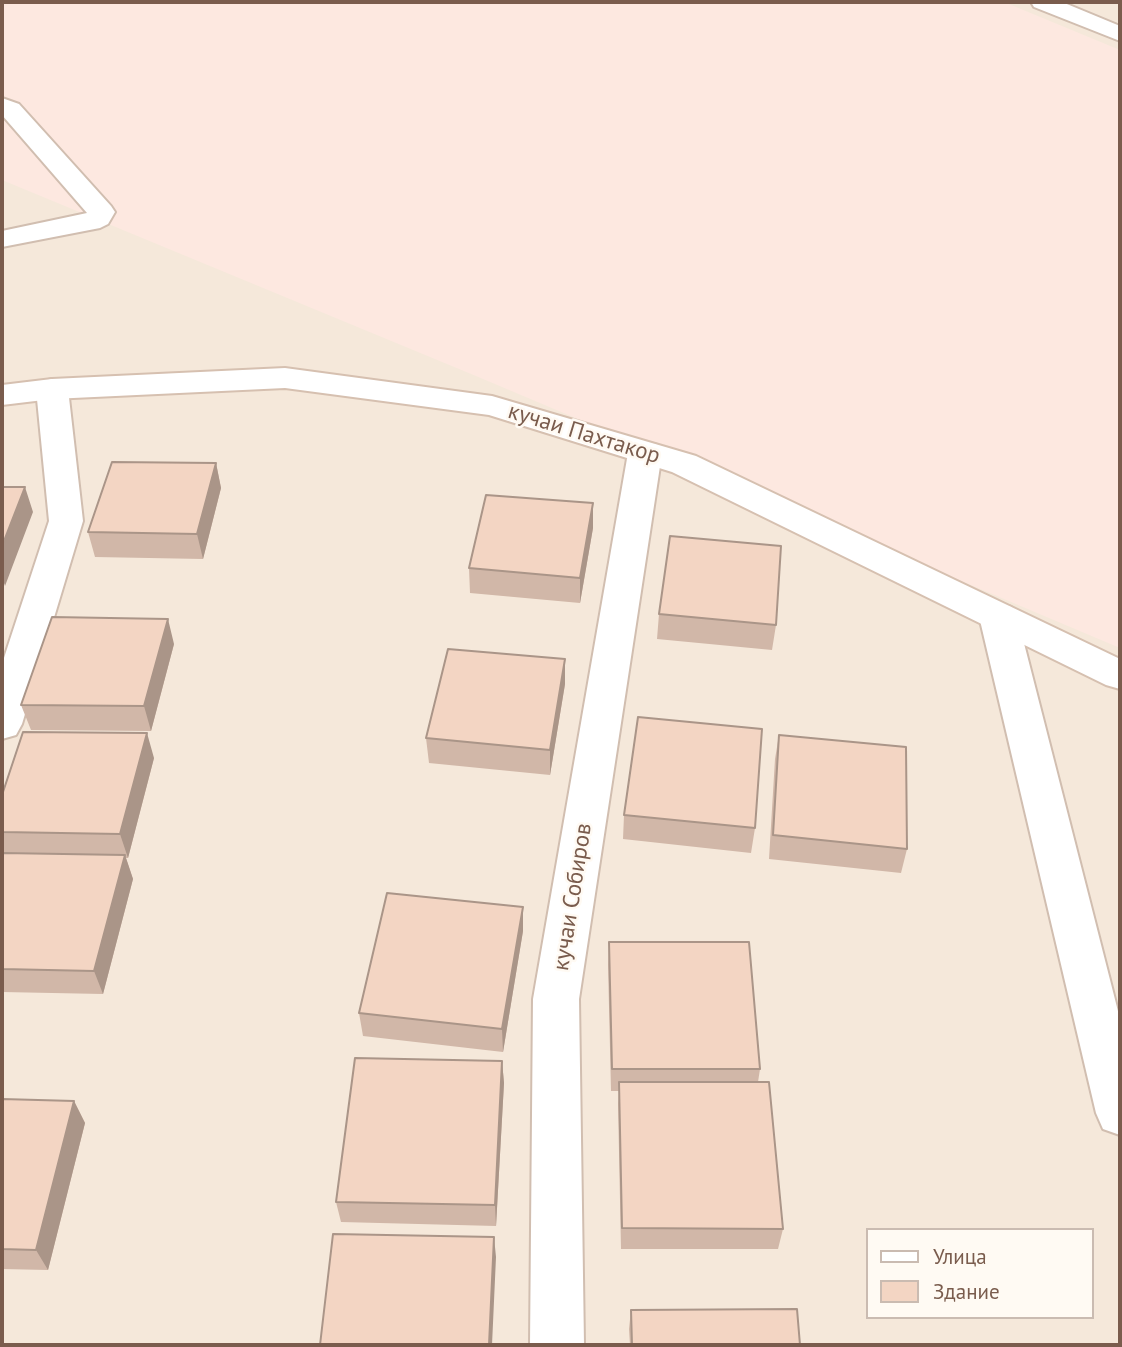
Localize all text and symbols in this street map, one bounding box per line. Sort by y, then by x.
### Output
street label: кучаи Пахтакор [505,398,663,470]
street label: кучаи Собиров [548,821,598,973]
legend [866,1228,1094,1319]
text: Улица [933,1243,987,1270]
text: Здание [933,1278,1000,1305]

